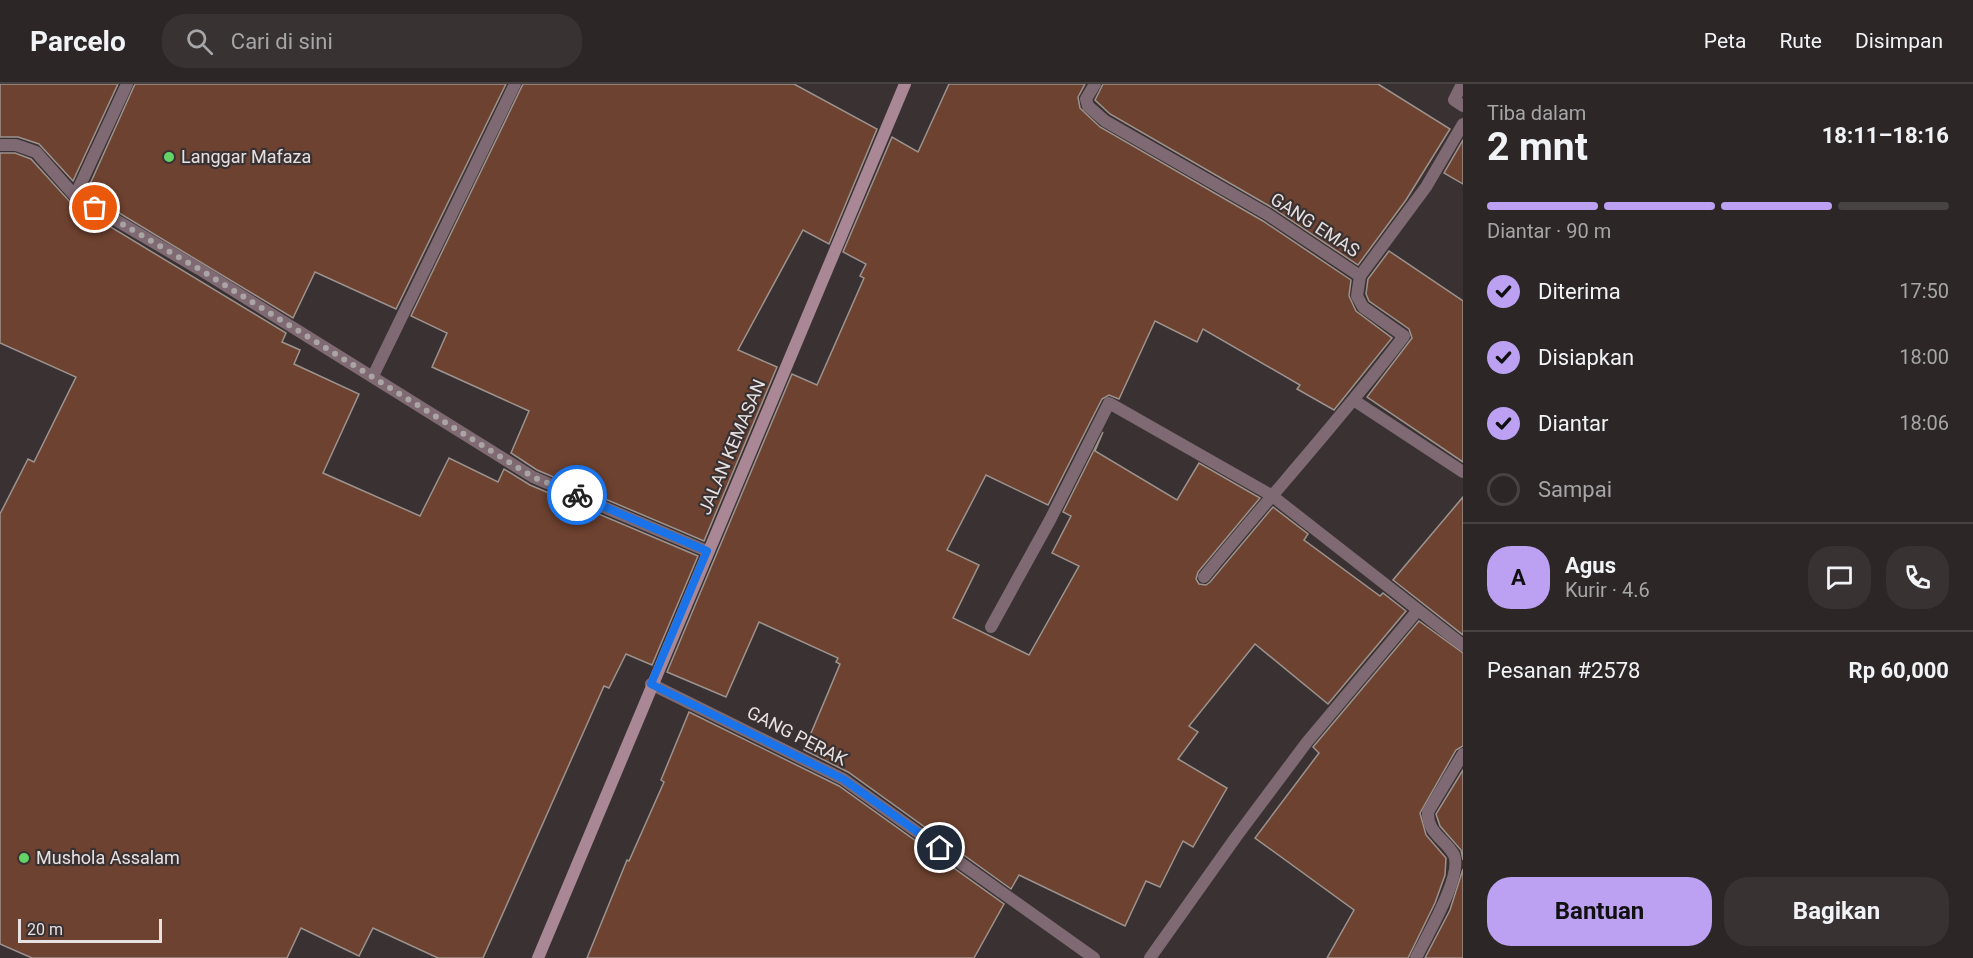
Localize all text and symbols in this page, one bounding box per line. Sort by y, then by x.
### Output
search box [162,14,582,68]
text: Parcelo [30,25,126,58]
icon: search [183,25,216,58]
text: Cari di sini [231,29,333,54]
text: Peta [1704,29,1746,53]
text: Rute [1779,29,1822,53]
text: Disimpan [1855,29,1943,53]
text: Tiba dalam [1487,101,1586,125]
text: 18:11–18:16 [1822,123,1949,148]
text: 2 mnt [1487,124,1588,170]
place label: Langgar Mafaza [181,146,311,167]
marker: Langgar Mafaza [162,150,176,164]
pin [69,182,120,233]
street label: GANG EMAS [1267,188,1364,261]
icon: bag [78,191,111,224]
text: Diantar · 90 m [1487,219,1611,243]
icon: check [1487,275,1520,308]
text: Diterima [1538,279,1621,304]
text: 17:50 [1899,279,1949,303]
icon: check [1487,341,1520,374]
text: Disiapkan [1538,345,1634,370]
text: 18:00 [1899,345,1949,369]
street label: JALAN KEMASAN [694,376,769,518]
icon: check [1487,407,1520,440]
text: Diantar [1538,411,1609,436]
text: 18:06 [1899,411,1949,435]
courier [547,465,607,525]
text: Sampai [1538,477,1612,502]
icon: bike [561,479,594,512]
button: chat [1808,546,1871,609]
button: phone [1886,546,1949,609]
text: Agus [1565,553,1616,578]
text: A [1511,565,1526,590]
text: Kurir · 4.6 [1565,578,1650,602]
text: Pesanan #2578 [1487,658,1640,683]
text: Rp 60,000 [1849,658,1949,683]
street label: GANG PERAK [744,701,851,770]
pin [914,822,965,873]
icon: home [923,831,956,864]
place label: Mushola Assalam [36,847,180,868]
marker: Mushola Assalam [17,851,31,865]
button: Bantuan [1487,877,1712,946]
button: Bagikan [1724,877,1949,946]
scale bar [18,916,162,944]
text: 20 m [27,920,63,939]

